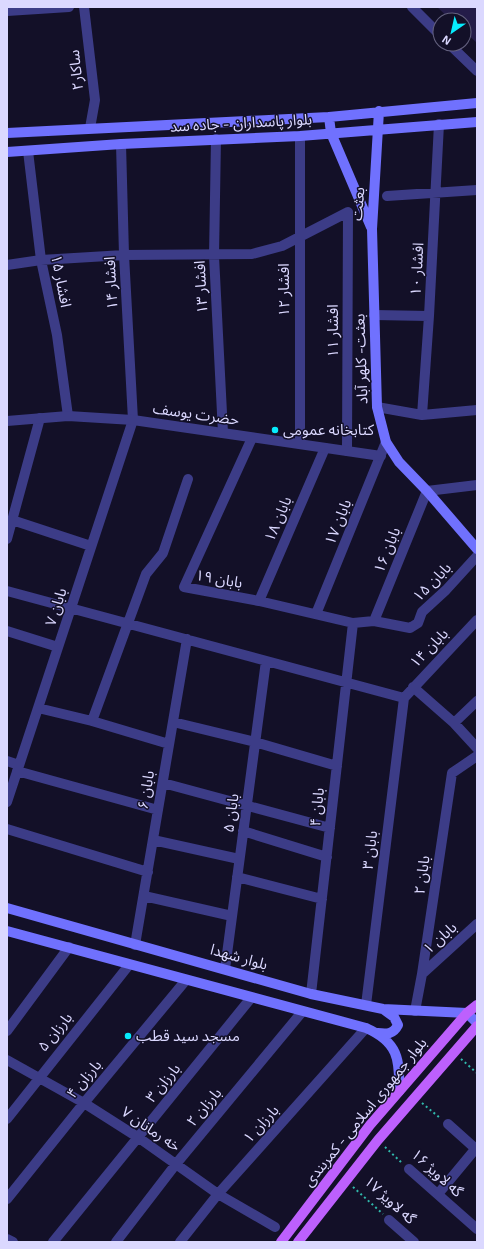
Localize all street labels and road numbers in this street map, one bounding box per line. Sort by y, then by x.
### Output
street label: ساکار۲ [64,49,87,91]
street label: بلوار پاسداران - جاده سد [170,109,312,137]
street label: بعثت [347,186,367,222]
street label: افشار ۱۰ [406,242,427,296]
street label: افشار ۱۵ [47,253,76,309]
street label: افشار ۱۴ [100,256,121,310]
street label: افشار ۱۳ [190,260,211,314]
street label: افشار ۱۲ [274,263,293,317]
street label: افشار ۱۱ [323,304,342,358]
street label: بعثت- کلهر آباد [349,313,372,405]
street label: حضرت یوسف [152,398,241,429]
street label: بابان ۱۸ [259,493,296,544]
street label: بابان ۱۷ [320,496,355,547]
street label: بابان ۱۶ [369,524,404,575]
street label: بابان ۱۵ [408,558,455,605]
street label: بابان ۱۹ [194,565,244,592]
street label: بابان ۷ [40,585,71,628]
street label: بابان ۱۴ [405,624,452,671]
street label: بابان ۶ [133,769,158,811]
street label: بابان ۴ [305,787,328,827]
street label: بابان ۵ [218,792,243,834]
street label: بابان ۳ [358,829,381,870]
street label: بابان ۲ [409,854,434,896]
street label: بابان ۱ [419,918,461,958]
street label: بلوار شهدا [208,939,270,974]
street label: بارزان ۵ [33,1008,76,1055]
street label: بلوار جمهوری اسلامی - کمربندی [299,1033,431,1190]
street label: بارزان ۴ [62,1055,105,1102]
street label: بارزان ۳ [141,1059,184,1106]
street label: بارزان ۲ [182,1083,225,1130]
street label: بارزان ۱ [239,1101,283,1147]
street label: خه رمانان ۷ [118,1102,185,1155]
street label: ۱۶ گه لاویژ [407,1144,468,1201]
street label: گه لاویژ ۱۷ [360,1171,421,1228]

